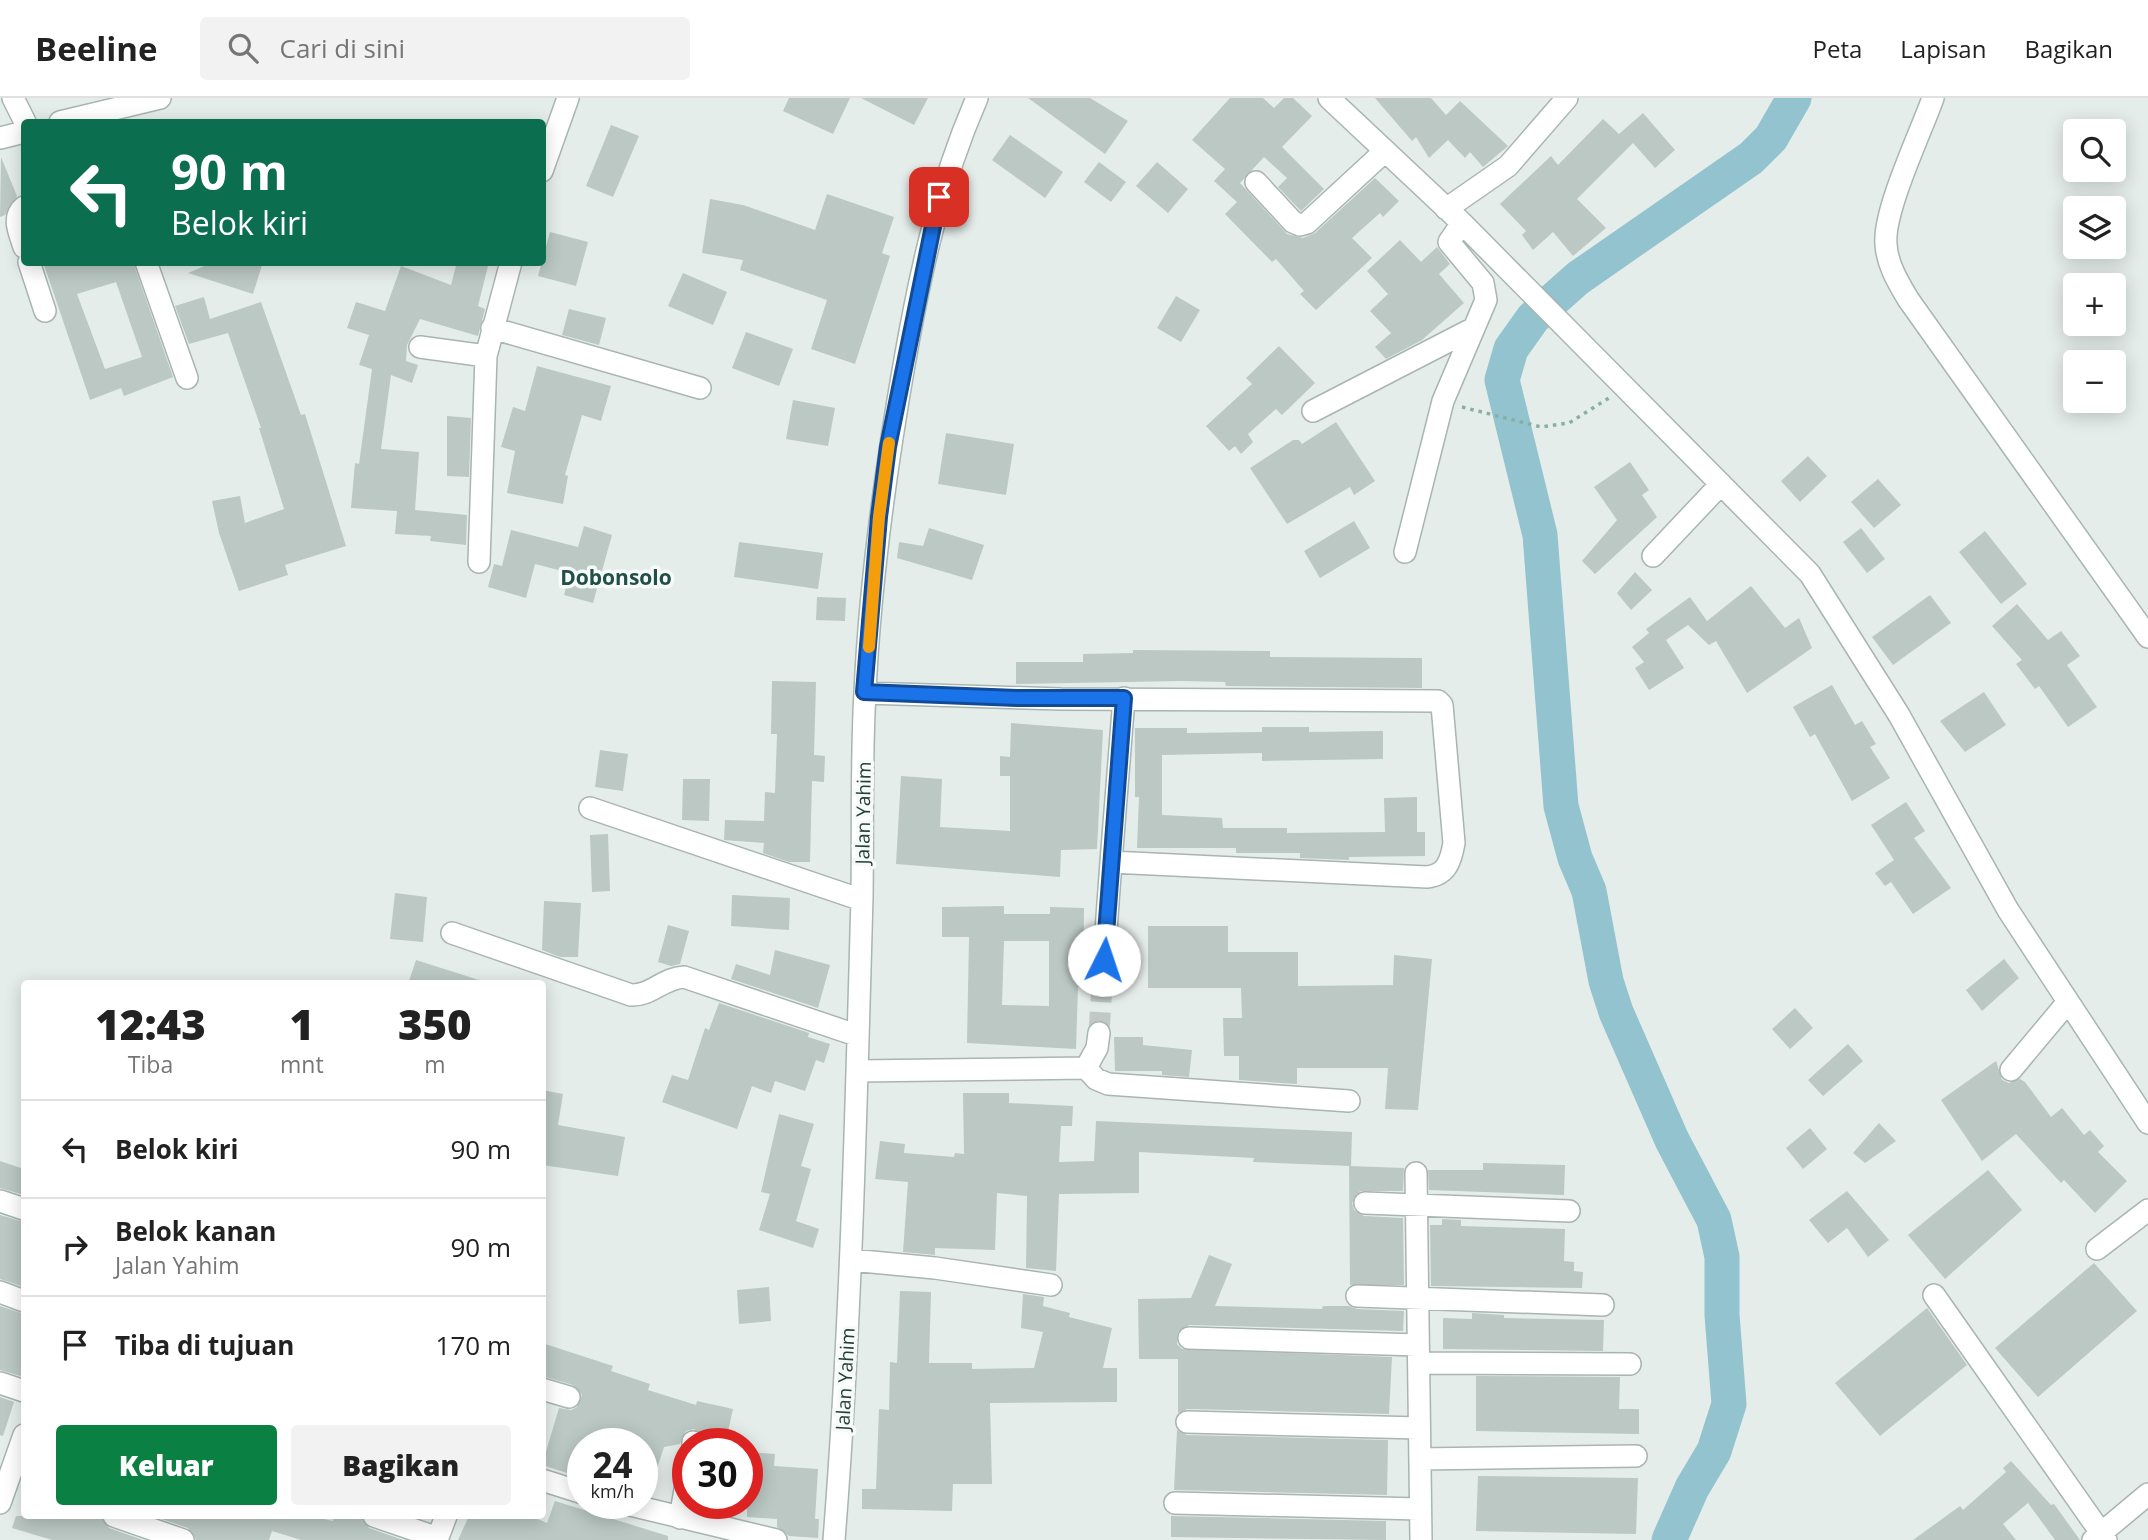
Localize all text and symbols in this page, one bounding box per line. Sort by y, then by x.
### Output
search box [200,17,690,80]
text: Beeline [35,26,158,71]
icon: search [224,29,262,67]
text: Cari di sini [280,30,405,66]
text: Peta [1812,32,1862,65]
text: Lapisan [1900,32,1986,65]
text: Bagikan [2024,32,2113,65]
map controls [2063,119,2126,413]
button: search [2063,119,2126,182]
text: 90 m [171,138,288,204]
icon: left [56,147,147,238]
pin [909,167,969,227]
icon: arrive [920,178,958,216]
button: layers [2063,196,2126,259]
text: Belok kiri [171,201,308,244]
button: + [2063,273,2126,336]
button: − [2063,350,2126,413]
district label: Dobonsolo [560,563,672,591]
street label: Jalan Yahim [849,761,877,867]
position arrow [1067,923,1141,997]
text: 12:43 [95,995,206,1052]
text: 1 [290,995,314,1052]
text: 350 [398,995,472,1052]
text: Tiba [128,1048,173,1080]
text: mnt [280,1048,324,1080]
text: m [424,1048,445,1080]
icon: left [56,1130,94,1168]
text: Belok kiri [115,1131,239,1167]
text: 90 m [450,1131,511,1167]
text: Belok kanan [115,1213,276,1249]
icon: right [56,1228,94,1266]
text: 90 m [450,1229,511,1265]
text: Jalan Yahim [115,1249,239,1281]
icon: arrive [56,1326,94,1364]
text: Tiba di tujuan [115,1327,294,1363]
text: 170 m [436,1327,511,1363]
street label: Jalan Yahim [829,1327,861,1433]
button: Keluar [56,1425,277,1505]
button: Bagikan [291,1425,511,1505]
speed limit sign: 30 [672,1428,763,1519]
text: 24 [592,1441,633,1488]
text: km/h [591,1479,634,1503]

